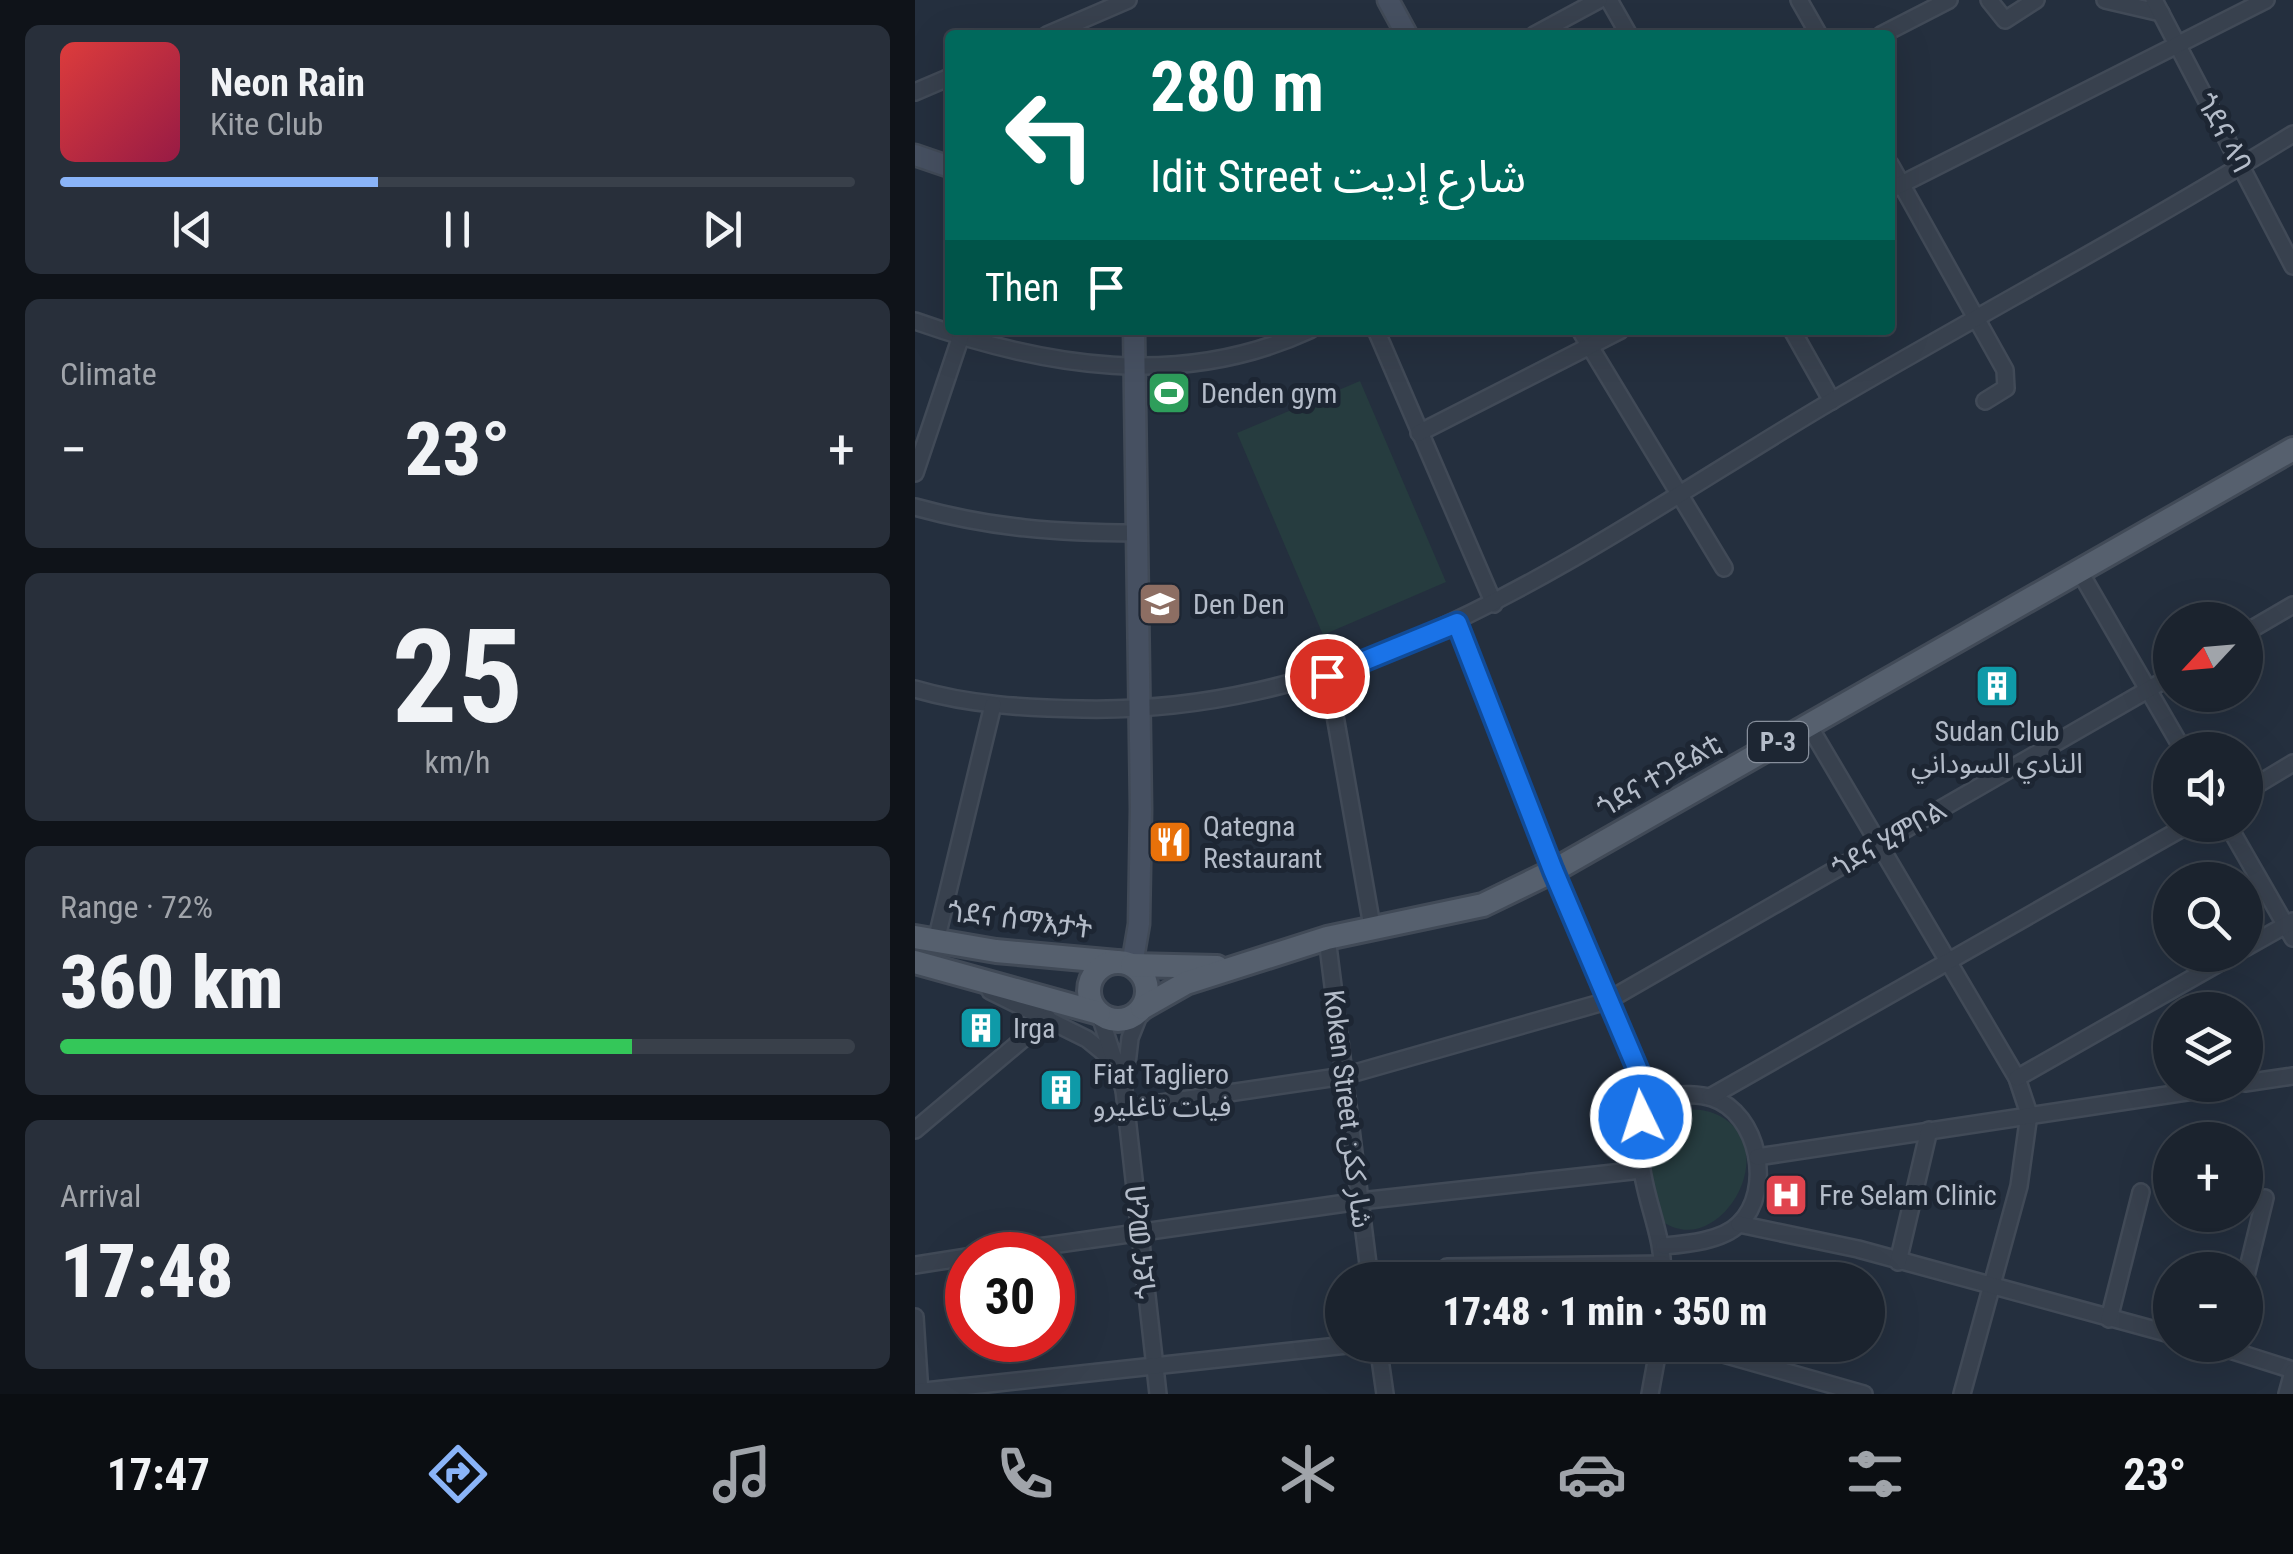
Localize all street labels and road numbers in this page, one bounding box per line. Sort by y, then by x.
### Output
street label: ጎደና ላባ [2189,88,2259,178]
road number: P-3 [1748,722,1808,762]
street label: ጎደና ተጋደልቲ [1591,727,1727,825]
street label: ጎደና ሂምቦል [1826,793,1952,885]
street label: ጎደና ሰማእታት [946,895,1094,945]
street label: Koken Street شار ككن [1317,988,1379,1230]
street label: ጎደና መረብ [1119,1183,1163,1301]

